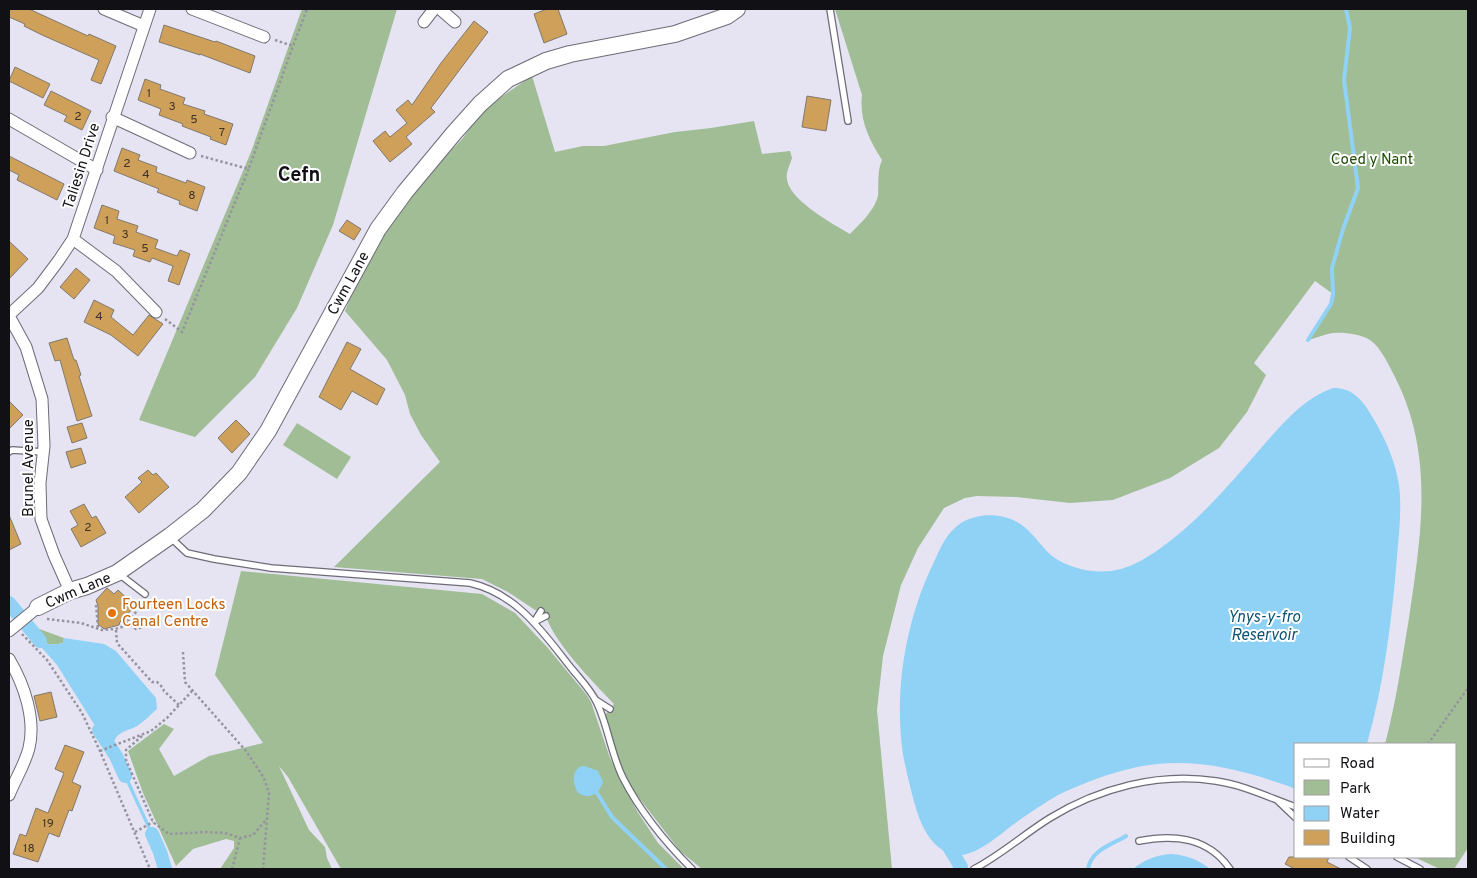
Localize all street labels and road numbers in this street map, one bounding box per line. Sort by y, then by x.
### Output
street label: Taliesin Drive [60,121,105,212]
street label: Cwm Lane [324,249,375,319]
street label: Brunel Avenue [20,419,39,517]
street label: Cwm Lane [43,569,114,614]

